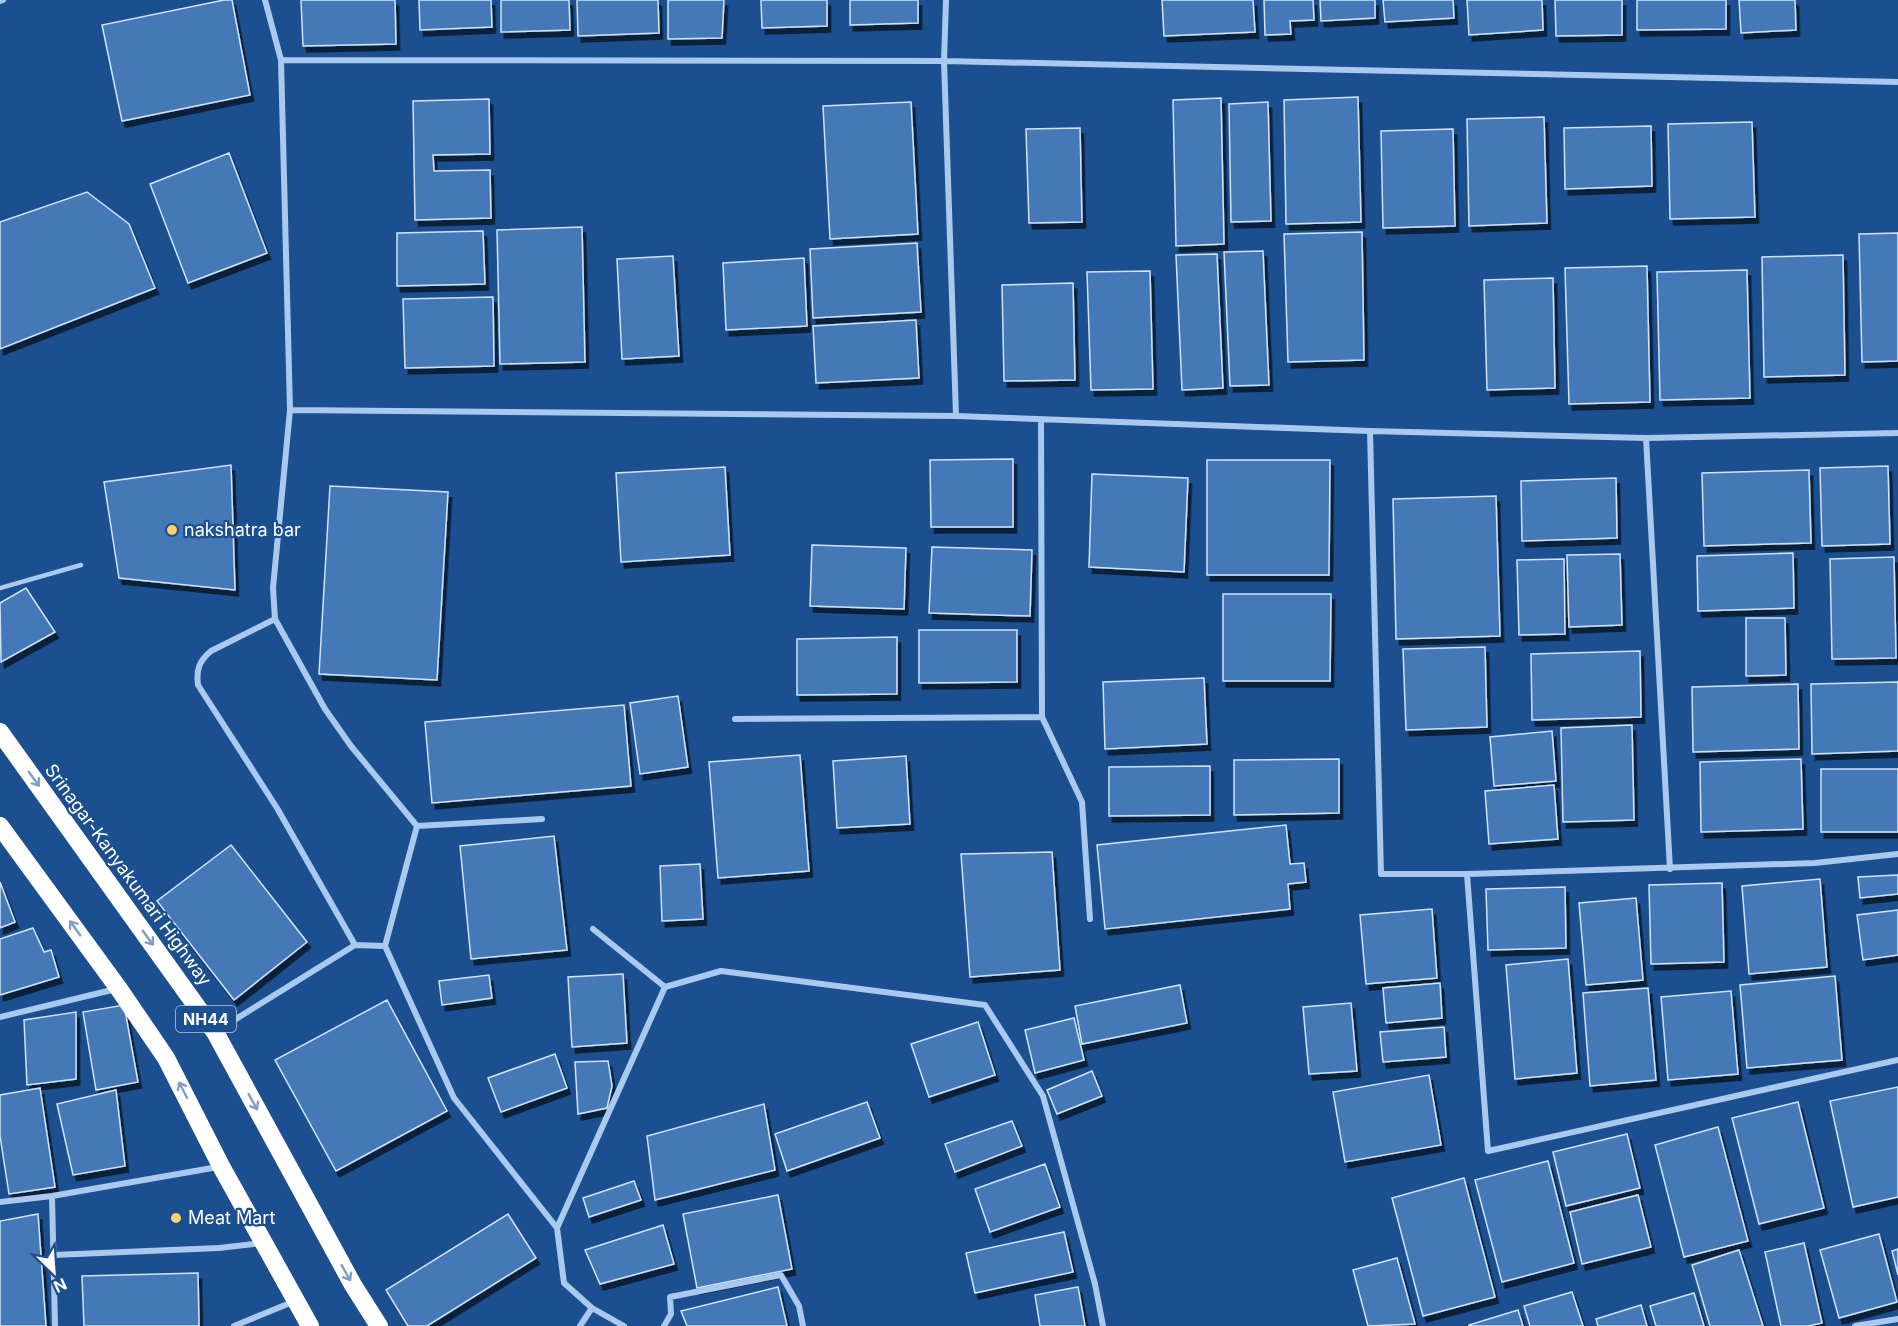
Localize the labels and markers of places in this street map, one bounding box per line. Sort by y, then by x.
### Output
place label: nakshatra bar [184,519,301,540]
marker: nakshatra bar [165,523,179,537]
place label: Meat Mart [188,1207,275,1228]
marker: Meat Mart [169,1211,183,1225]

